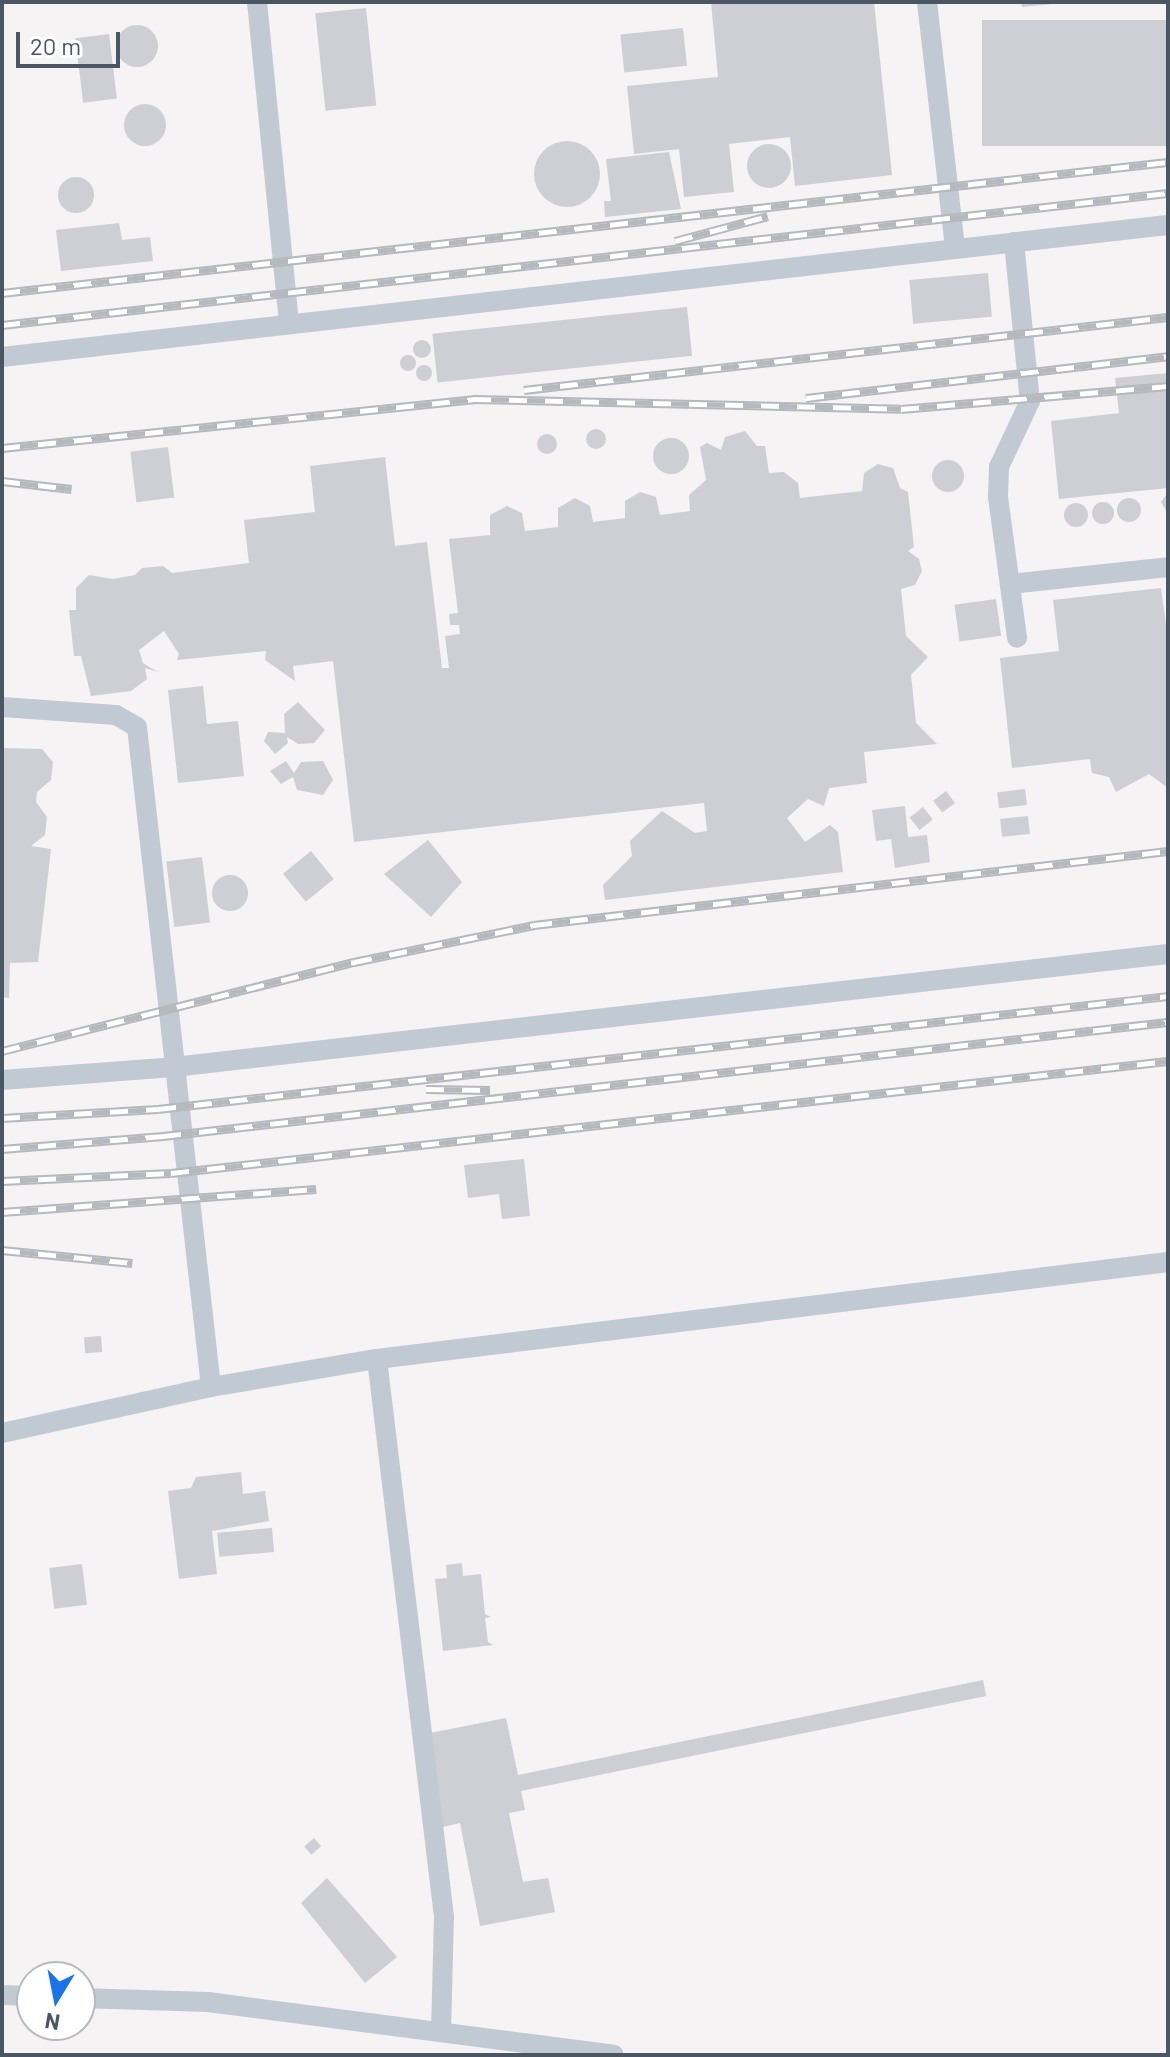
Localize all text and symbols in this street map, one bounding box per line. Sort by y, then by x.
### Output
scale bar [20,16,124,66]
text: 20 m [30,31,81,60]
north arrow [16,1961,96,2041]
text: N [43,2009,62,2037]

